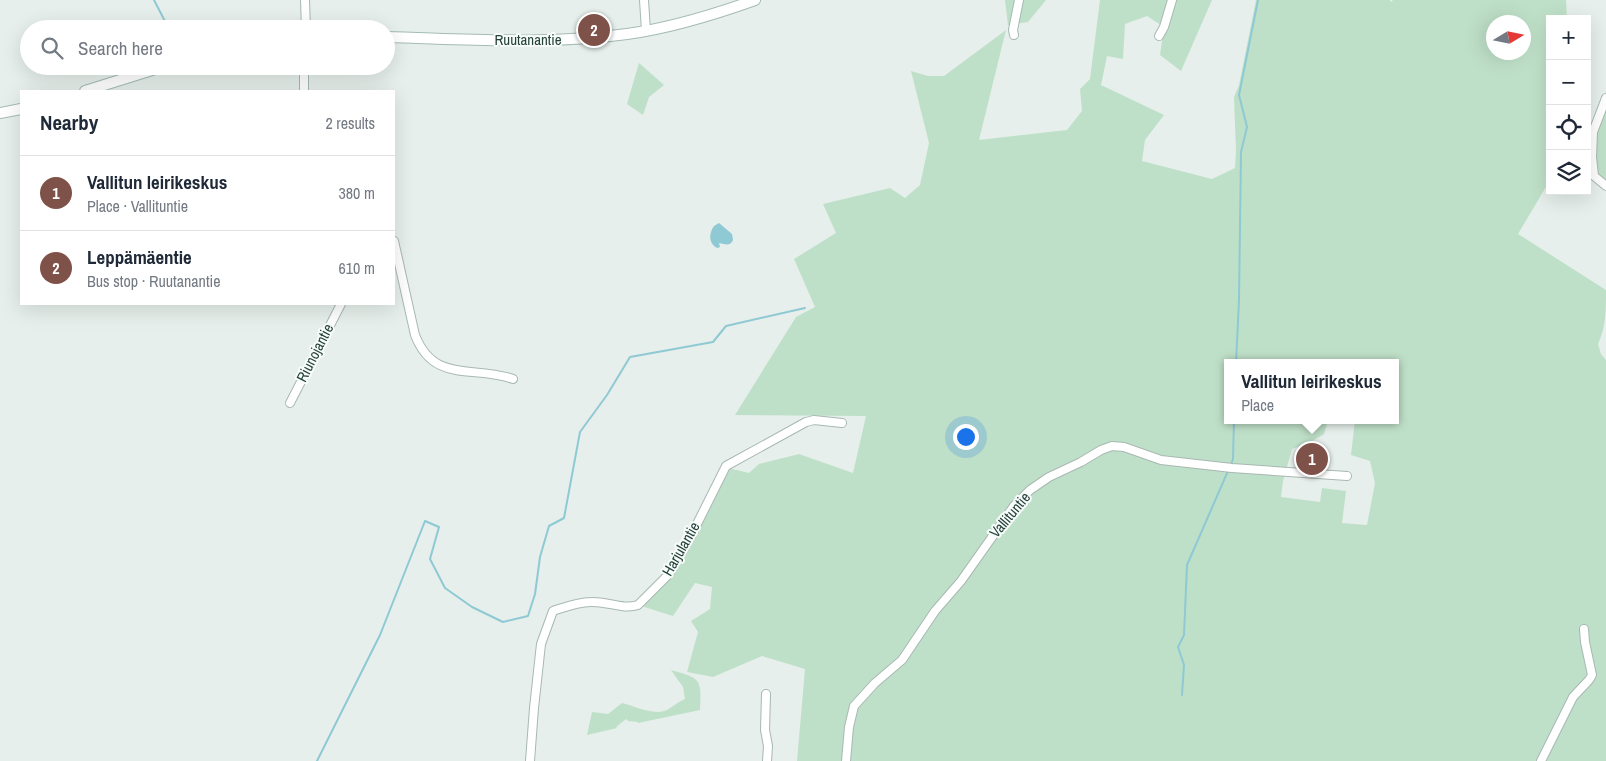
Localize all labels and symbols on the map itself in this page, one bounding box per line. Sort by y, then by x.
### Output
pin: 2 [578,11,610,49]
north arrow [1486,15,1531,60]
street label: Ruutanantie [494,29,562,50]
street label: Riunojantie [291,320,338,386]
your location [953,424,979,450]
pin: 1 [1296,440,1328,478]
street label: Vallituntie [984,487,1035,542]
street label: Harjulantie [657,518,705,580]

